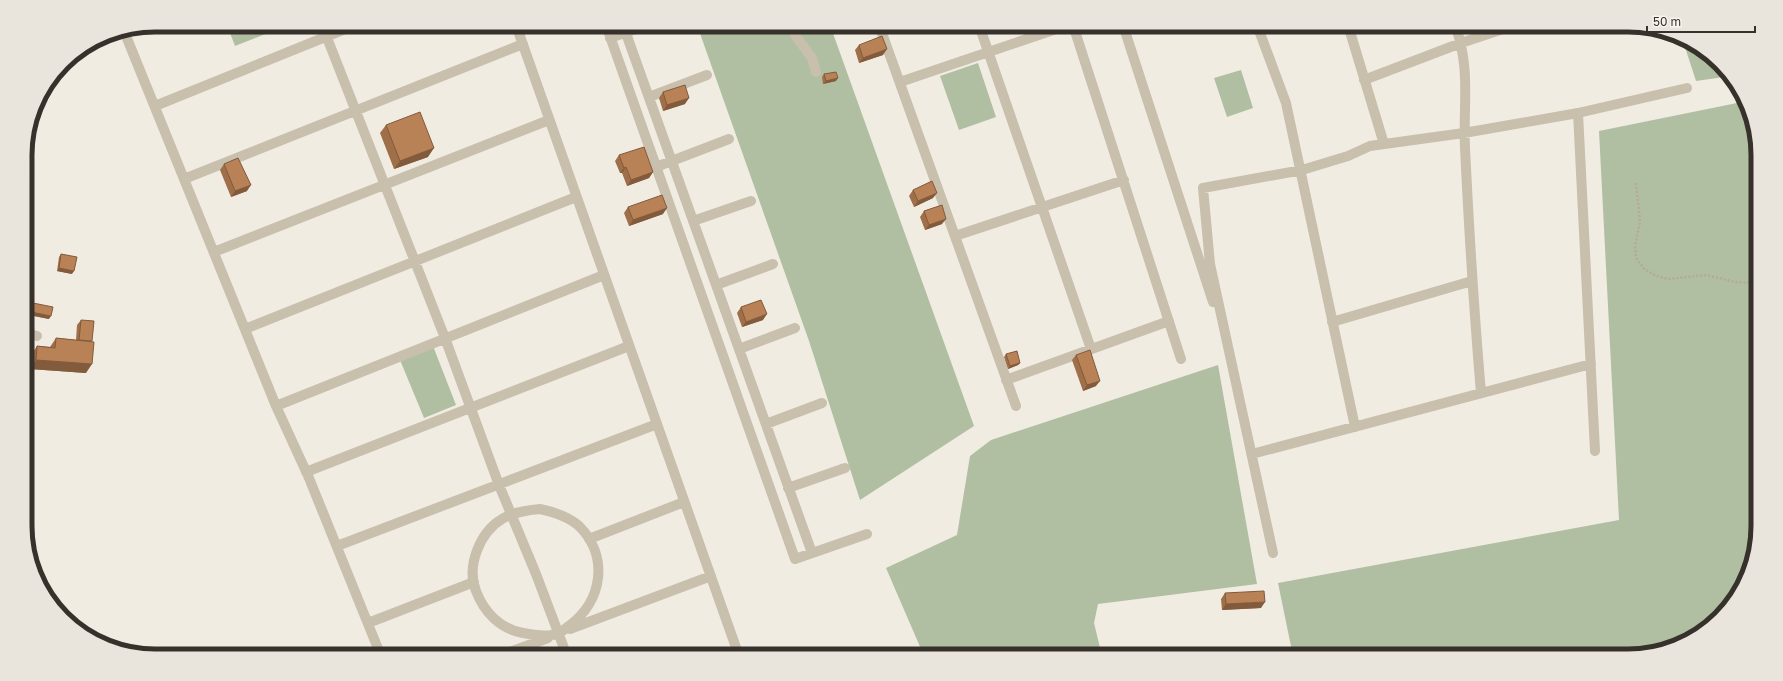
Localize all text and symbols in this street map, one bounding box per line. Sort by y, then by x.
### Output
scale bar [1647,8,1755,34]
text: 50 m [1653,14,1681,29]

